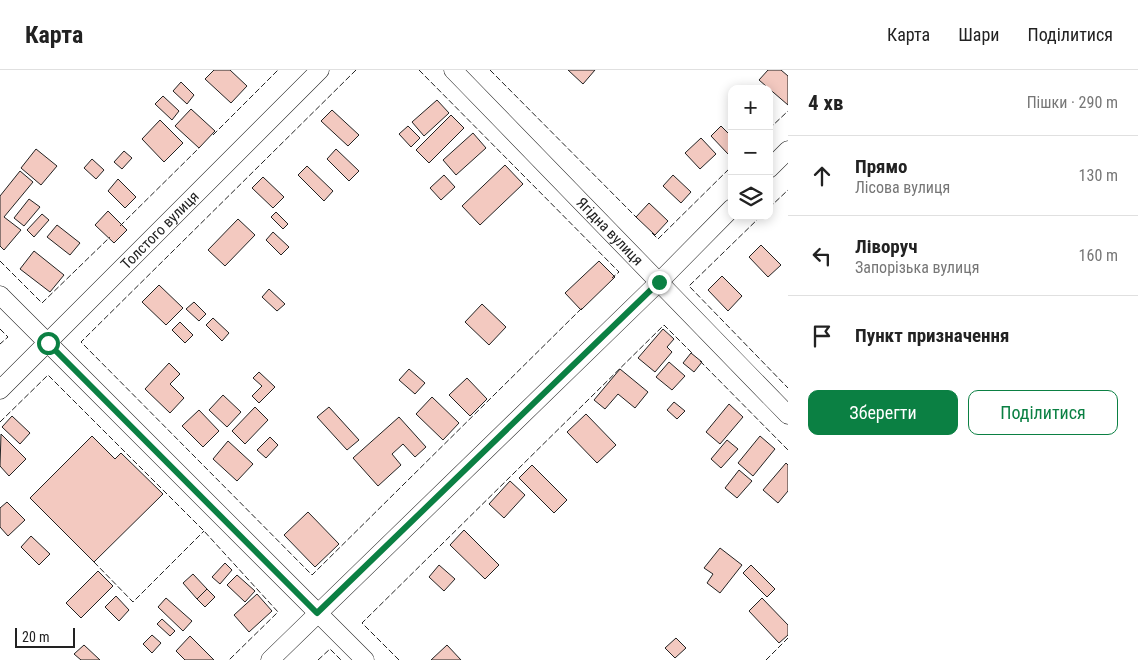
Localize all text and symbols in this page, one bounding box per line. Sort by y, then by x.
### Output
text: Карта [25,21,83,49]
text: Карта [887,24,930,45]
text: Шари [958,24,999,45]
text: Поділитися [1027,24,1113,45]
map controls [728,85,773,220]
button: + [728,85,773,130]
text: 4 хв [808,91,843,115]
text: Пішки · 290 m [1027,93,1118,112]
button: − [728,130,773,175]
text: Прямо [855,155,908,178]
icon: ahead [808,162,836,190]
text: 130 m [1079,166,1118,185]
button: layers [728,175,773,220]
text: Лісова вулиця [855,178,950,197]
street label: Толстого вулиця [117,187,203,273]
street label: Ягідна вулиця [573,194,647,269]
text: Ліворуч [855,235,917,258]
icon: left [808,242,836,270]
text: 160 m [1079,246,1118,265]
text: Запорізька вулиця [855,258,979,277]
route end [648,271,671,294]
icon: arrive [808,322,836,350]
text: Пункт призначення [855,324,1009,347]
route start [37,332,60,355]
button: Зберегти [808,390,958,435]
button: Поділитися [968,390,1118,435]
scale bar [15,625,75,648]
text: 20 m [22,629,50,645]

